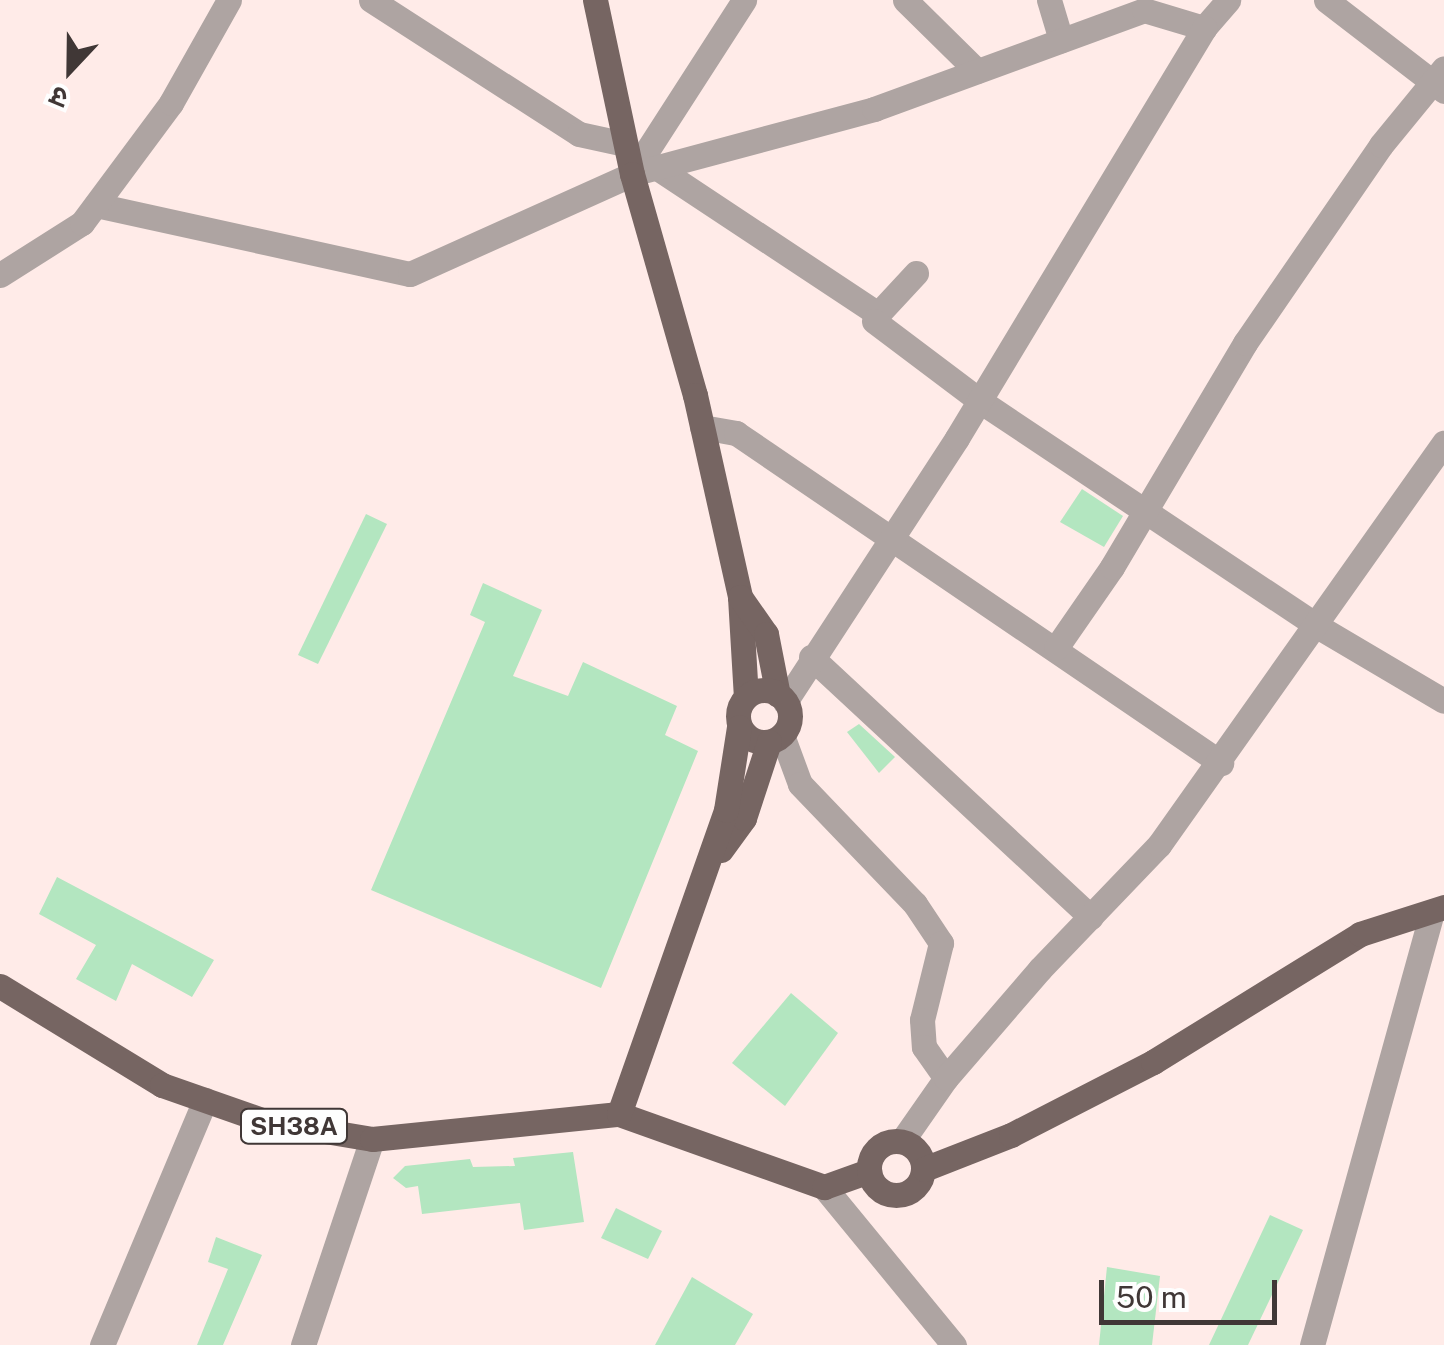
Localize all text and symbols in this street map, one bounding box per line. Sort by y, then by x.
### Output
north arrow [20,20,120,120]
text: उ [45,80,72,117]
road number: SH38A [239,1106,349,1146]
scale bar [1104,1260,1282,1322]
text: 50 m [1116,1279,1187,1315]

